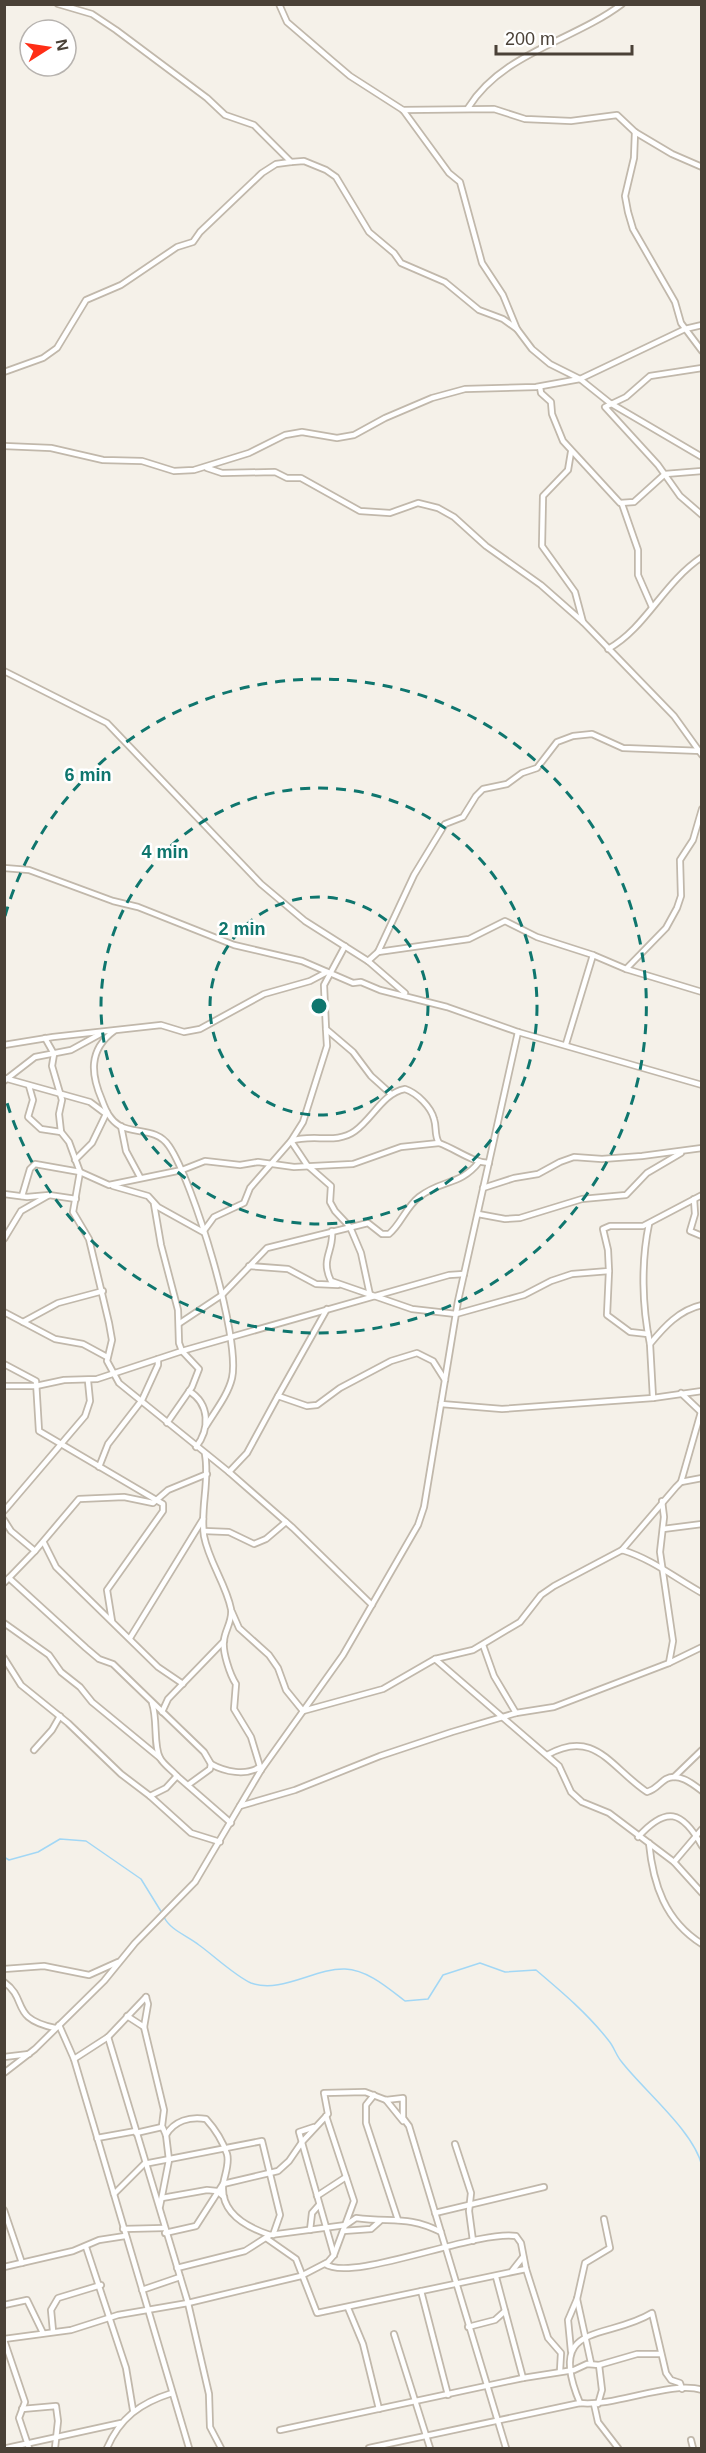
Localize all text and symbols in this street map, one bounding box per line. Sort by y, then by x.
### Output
north arrow [18,18,78,78]
scale bar [496,18,632,56]
text: 200 m [505,29,555,49]
text: N [53,38,72,52]
text: 6 min [64,765,112,785]
text: 4 min [141,842,189,862]
text: 2 min [218,919,266,939]
centre of rings [309,996,329,1016]

